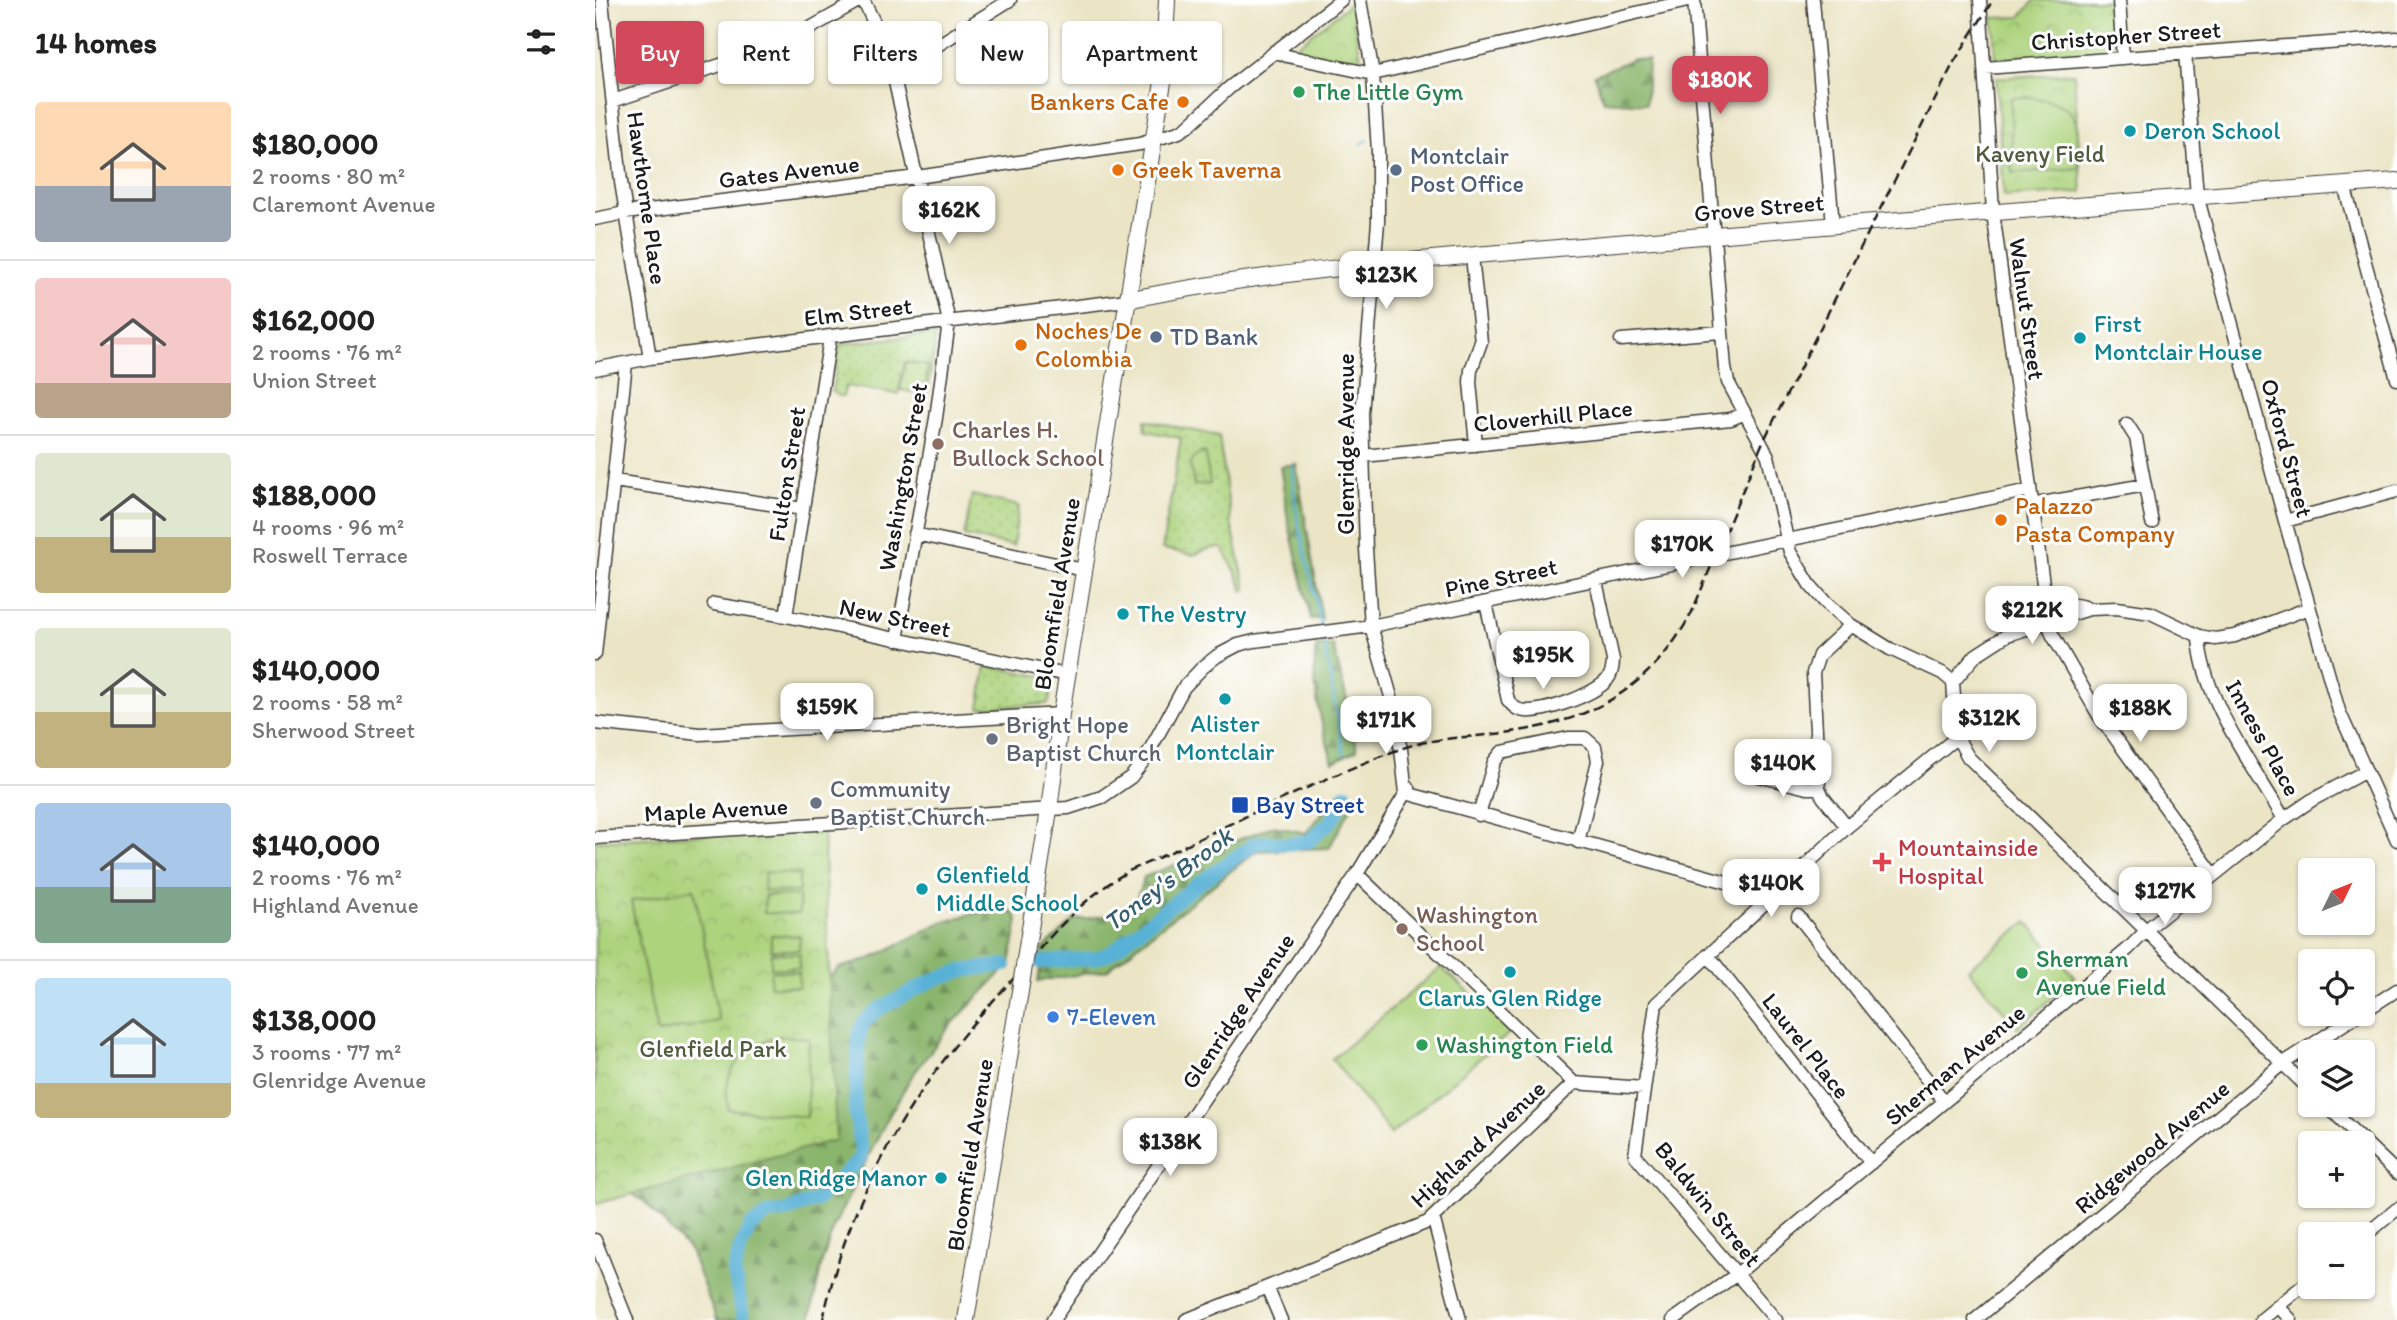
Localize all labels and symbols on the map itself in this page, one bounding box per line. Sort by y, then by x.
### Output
street label: Christopher Street [2030,14,2222,57]
pin: $180K [1671,57,1769,116]
place label: The Little Gym [1313,77,1463,106]
marker: The Little Gym [1291,84,1307,100]
place label: Bankers Cafe [1030,87,1169,116]
marker: Bankers Cafe [1175,94,1191,110]
street label: Hawthorne Place [621,110,674,286]
place label: Deron School [2144,116,2280,145]
marker: Deron School [2122,123,2138,139]
park label: Kaveny Field [1975,139,2105,168]
place label: Montclair Post Office [1410,141,1524,198]
street label: Gates Avenue [717,148,861,195]
place label: Greek Taverna [1132,155,1281,184]
marker: Greek Taverna [1110,162,1126,178]
marker: Montclair Post Office [1388,162,1404,178]
pin: $162K [900,187,998,246]
street label: Grove Street [1693,187,1825,228]
street label: Walnut Street [2003,236,2052,382]
pin: $123K [1337,252,1435,311]
street label: Elm Street [802,290,914,333]
place label: First Montclair House [2094,309,2262,366]
place label: Noches De Colombia [1035,316,1142,373]
place label: TD Bank [1170,322,1258,351]
marker: TD Bank [1148,329,1164,345]
marker: First Montclair House [2072,330,2088,346]
marker: Noches De Colombia [1013,337,1029,353]
street label: Glenridge Avenue [1331,353,1360,535]
street label: Oxford Street [2255,375,2320,520]
street label: Washington Street [872,380,933,573]
street label: Cloverhill Place [1472,393,1634,438]
street label: Fulton Street [762,405,811,543]
place label: Charles H. Bullock School [952,415,1104,472]
marker: Charles H. Bullock School [930,436,946,452]
place label: Palazzo Pasta Company [2015,491,2175,548]
street label: Bloomfield Avenue [1027,496,1086,692]
marker: Palazzo Pasta Company [1993,512,2009,528]
pin: $170K [1633,520,1731,580]
street label: Pine Street [1442,551,1560,604]
pin: $212K [1983,586,2081,646]
street label: New Street [837,592,954,643]
place label: The Vestry [1137,599,1246,628]
marker: The Vestry [1115,606,1131,622]
pin: $195K [1494,632,1592,691]
street label: Inness Place [2220,674,2307,801]
pin: $159K [778,684,876,743]
pin: $188K [2091,684,2189,744]
marker: Alister Montclair [1217,691,1233,707]
pin: $312K [1940,694,2038,754]
pin: $171K [1337,696,1435,756]
place label: Alister Montclair [1176,709,1274,766]
place label: Bright Hope Baptist Church [1006,710,1161,767]
marker: Bright Hope Baptist Church [984,731,1000,747]
pin: $140K [1734,740,1832,799]
place label: Community Baptist Church [830,774,985,831]
place label: Bay Street [1256,790,1364,819]
street label: Maple Avenue [643,791,789,828]
marker: Community Baptist Church [808,795,824,811]
marker: Bay Street [1230,795,1250,815]
water label: Toney's Brook [1097,819,1240,938]
place label: Mountainside Hospital [1898,833,2038,890]
marker: Mountainside Hospital [1872,852,1892,872]
north arrow [2298,858,2375,934]
place label: Glenfield Middle School [936,860,1079,917]
pin: $140K [1722,860,1820,919]
pin: $127K [2116,867,2214,927]
marker: Glenfield Middle School [914,881,930,897]
place label: Washington School [1416,900,1538,957]
marker: Washington School [1394,921,1410,937]
street label: Glenridge Avenue [1175,927,1300,1094]
place label: Sherman Avenue Field [2036,944,2166,1001]
marker: Clarus Glen Ridge [1502,964,1518,980]
marker: Sherman Avenue Field [2014,965,2030,981]
place label: Clarus Glen Ridge [1418,983,1602,1012]
street label: Laurel Place [1756,987,1857,1105]
street label: Sherman Avenue [1879,998,2031,1132]
place label: 7-Eleven [1067,1002,1157,1031]
marker: 7-Eleven [1045,1009,1061,1025]
place label: Washington Field [1436,1030,1613,1059]
park label: Glenfield Park [639,1034,787,1063]
marker: Washington Field [1414,1037,1430,1053]
street label: Bloomfield Avenue [940,1057,999,1253]
street label: Ridgewood Avenue [2068,1073,2235,1220]
street label: Highland Avenue [1404,1074,1551,1214]
pin: $138K [1121,1118,1219,1178]
street label: Baldwin Street [1649,1135,1768,1272]
place label: Glen Ridge Manor [745,1163,927,1192]
marker: Glen Ridge Manor [933,1170,949,1186]

